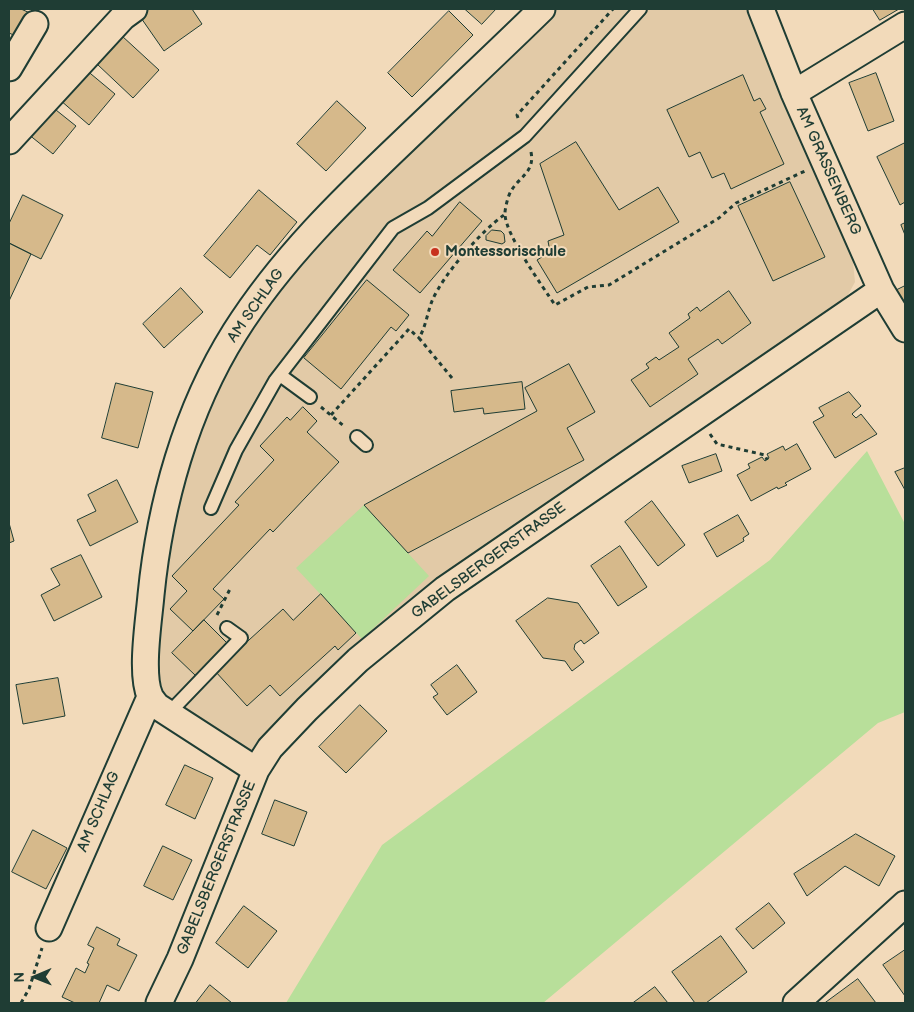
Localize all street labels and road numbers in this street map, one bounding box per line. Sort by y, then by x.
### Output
street label: AM GRASSENBERG [792,104,864,238]
street label: AM SCHLAG [224,266,288,346]
street label: GABELSBERGERSTRASSE [408,499,570,623]
street label: AM SCHLAG [74,769,124,855]
street label: GABELSBERGERSTRASSE [174,778,260,958]

